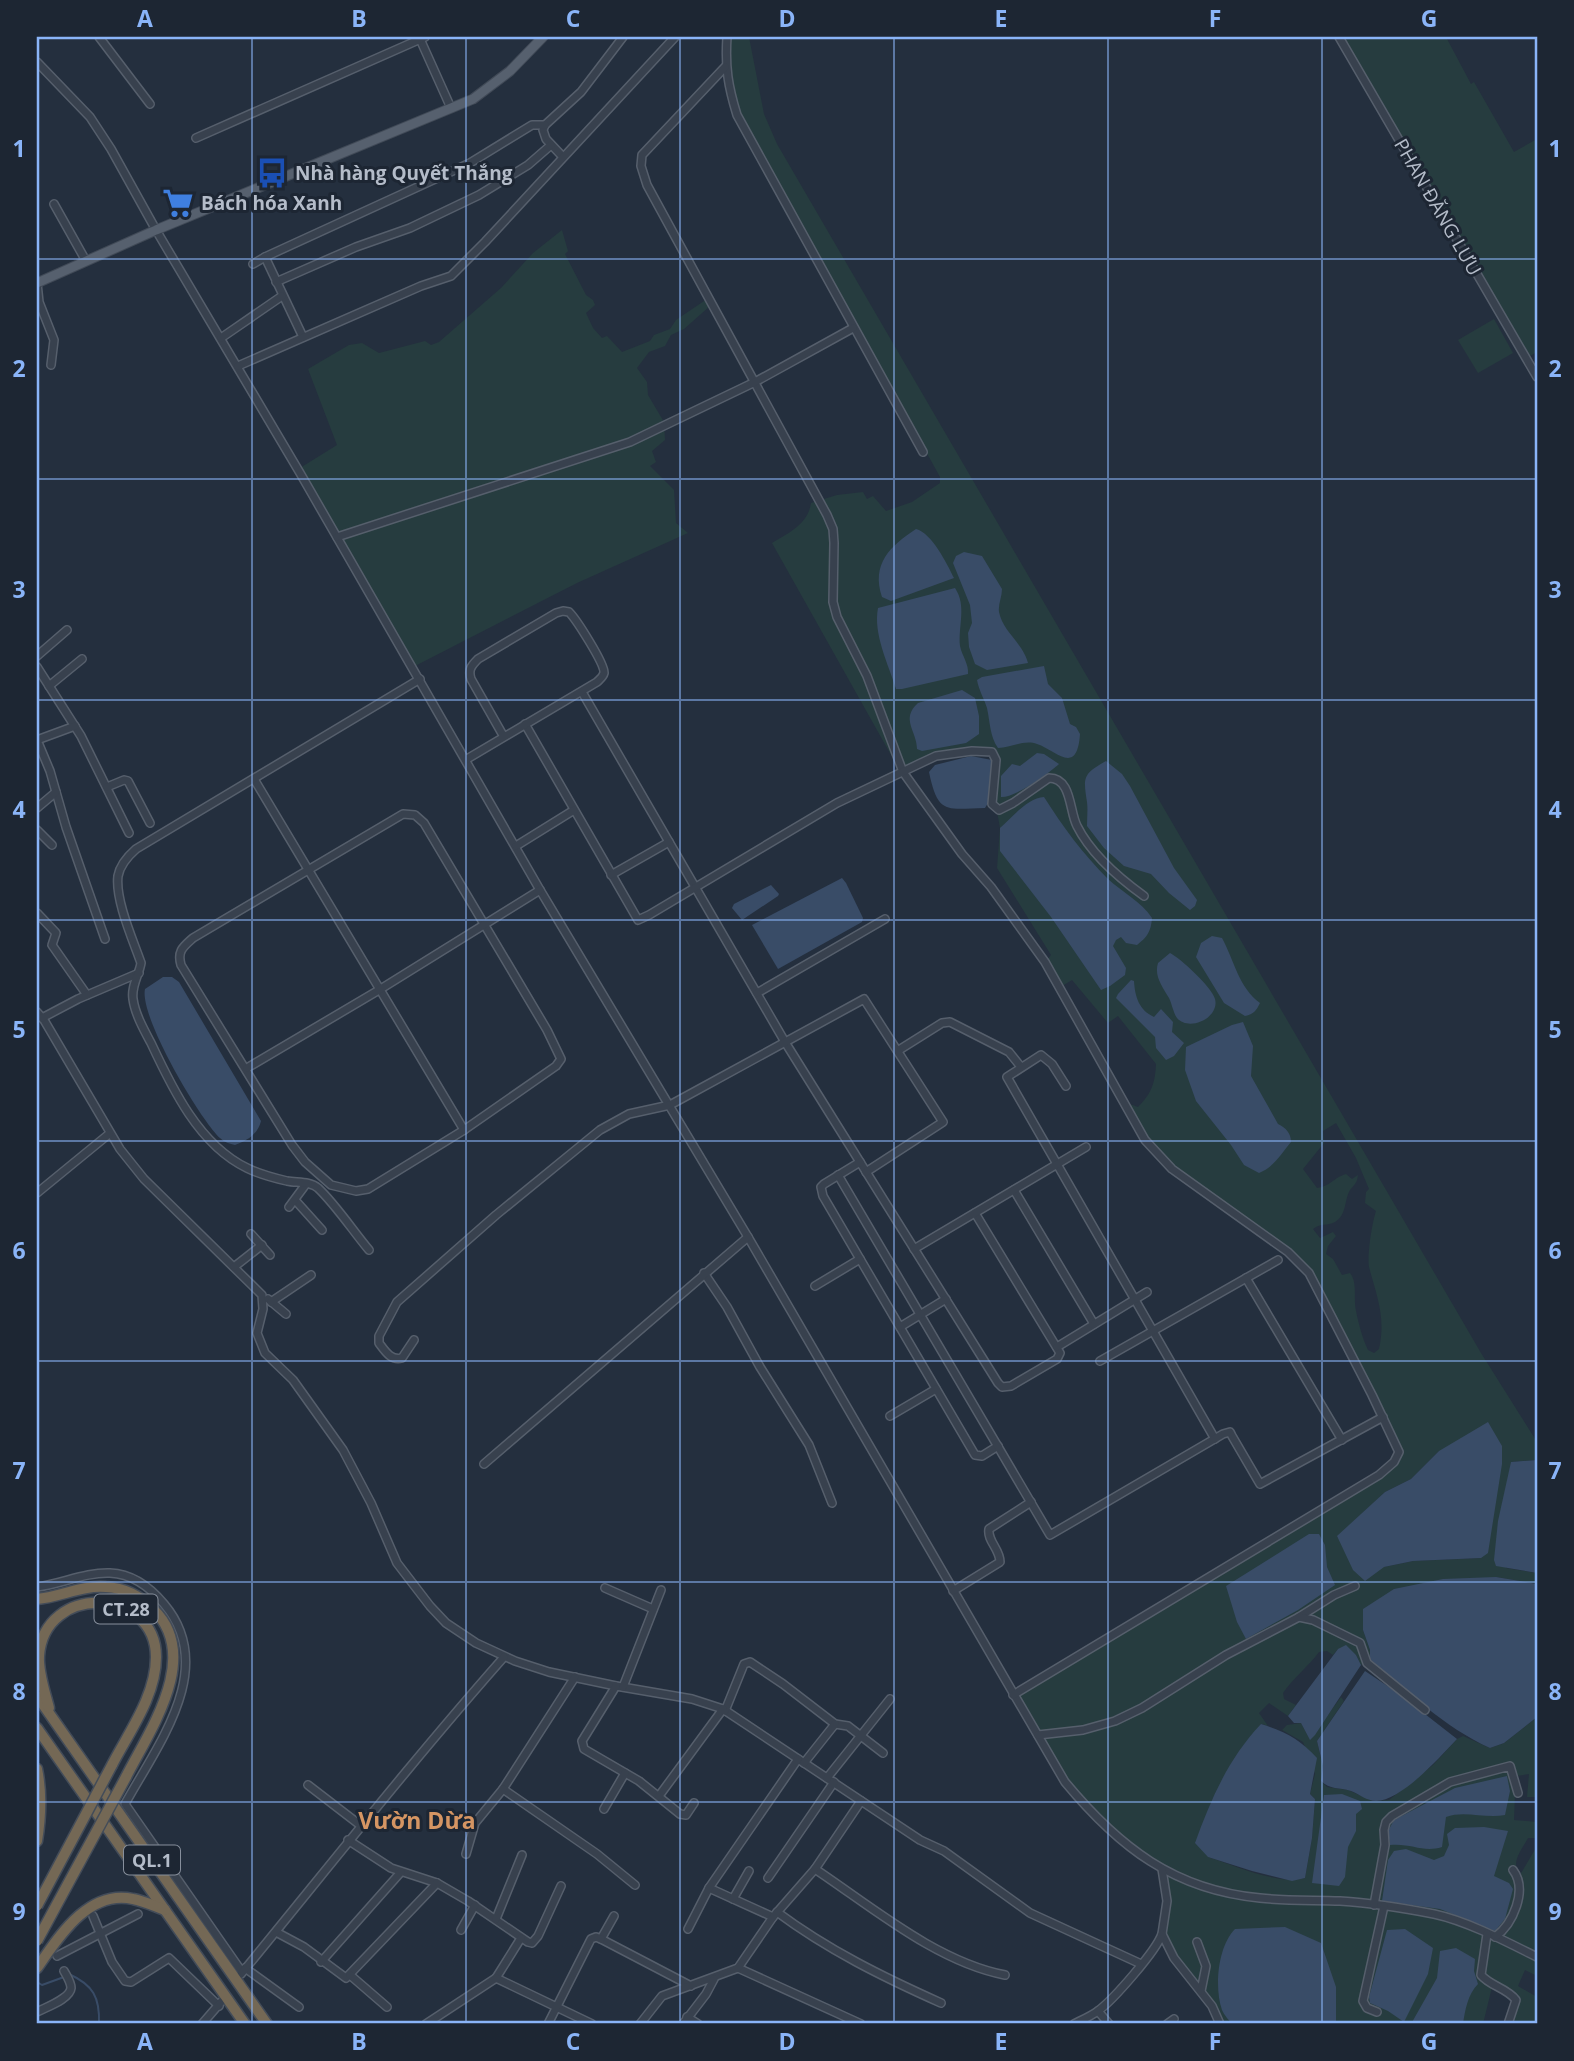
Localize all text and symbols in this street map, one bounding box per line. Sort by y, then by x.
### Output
text: A [137,2,153,34]
text: B [351,2,367,34]
text: C [566,2,580,34]
text: D [778,2,796,34]
text: E [995,2,1007,34]
text: F [1209,2,1221,34]
text: G [1421,2,1437,34]
text: 1 [12,132,26,164]
text: 1 [1548,132,1562,164]
street label: PHAN ĐĂNG LƯU [1388,134,1488,280]
bus stop icon: Nhà hàng Quyết Thắng [255,156,289,190]
place label: Nhà hàng Quyết Thắng [295,160,513,186]
supermarket icon: Bách hóa Xanh [161,186,195,220]
place label: Bách hóa Xanh [201,190,342,216]
text: 2 [12,352,26,384]
text: 2 [1548,352,1562,384]
text: 3 [12,573,26,605]
text: 3 [1548,573,1562,605]
text: 4 [12,793,26,825]
text: 4 [1548,793,1562,825]
text: 5 [12,1013,26,1045]
text: 5 [1548,1013,1562,1045]
text: 6 [12,1234,26,1266]
text: 6 [1548,1234,1562,1266]
text: 7 [12,1454,26,1486]
text: 7 [1548,1454,1562,1486]
road number: CT.28 [94,1594,158,1624]
text: 8 [12,1675,26,1707]
text: 8 [1548,1675,1562,1707]
district label: Vườn Dừa [358,1804,476,1836]
road number: QL.1 [124,1846,180,1874]
text: 9 [12,1895,26,1927]
text: 9 [1548,1895,1562,1927]
text: A [137,2025,153,2057]
text: B [351,2025,367,2057]
text: C [566,2025,580,2057]
text: D [778,2025,796,2057]
text: E [995,2025,1007,2057]
text: F [1209,2025,1221,2057]
text: G [1421,2025,1437,2057]

